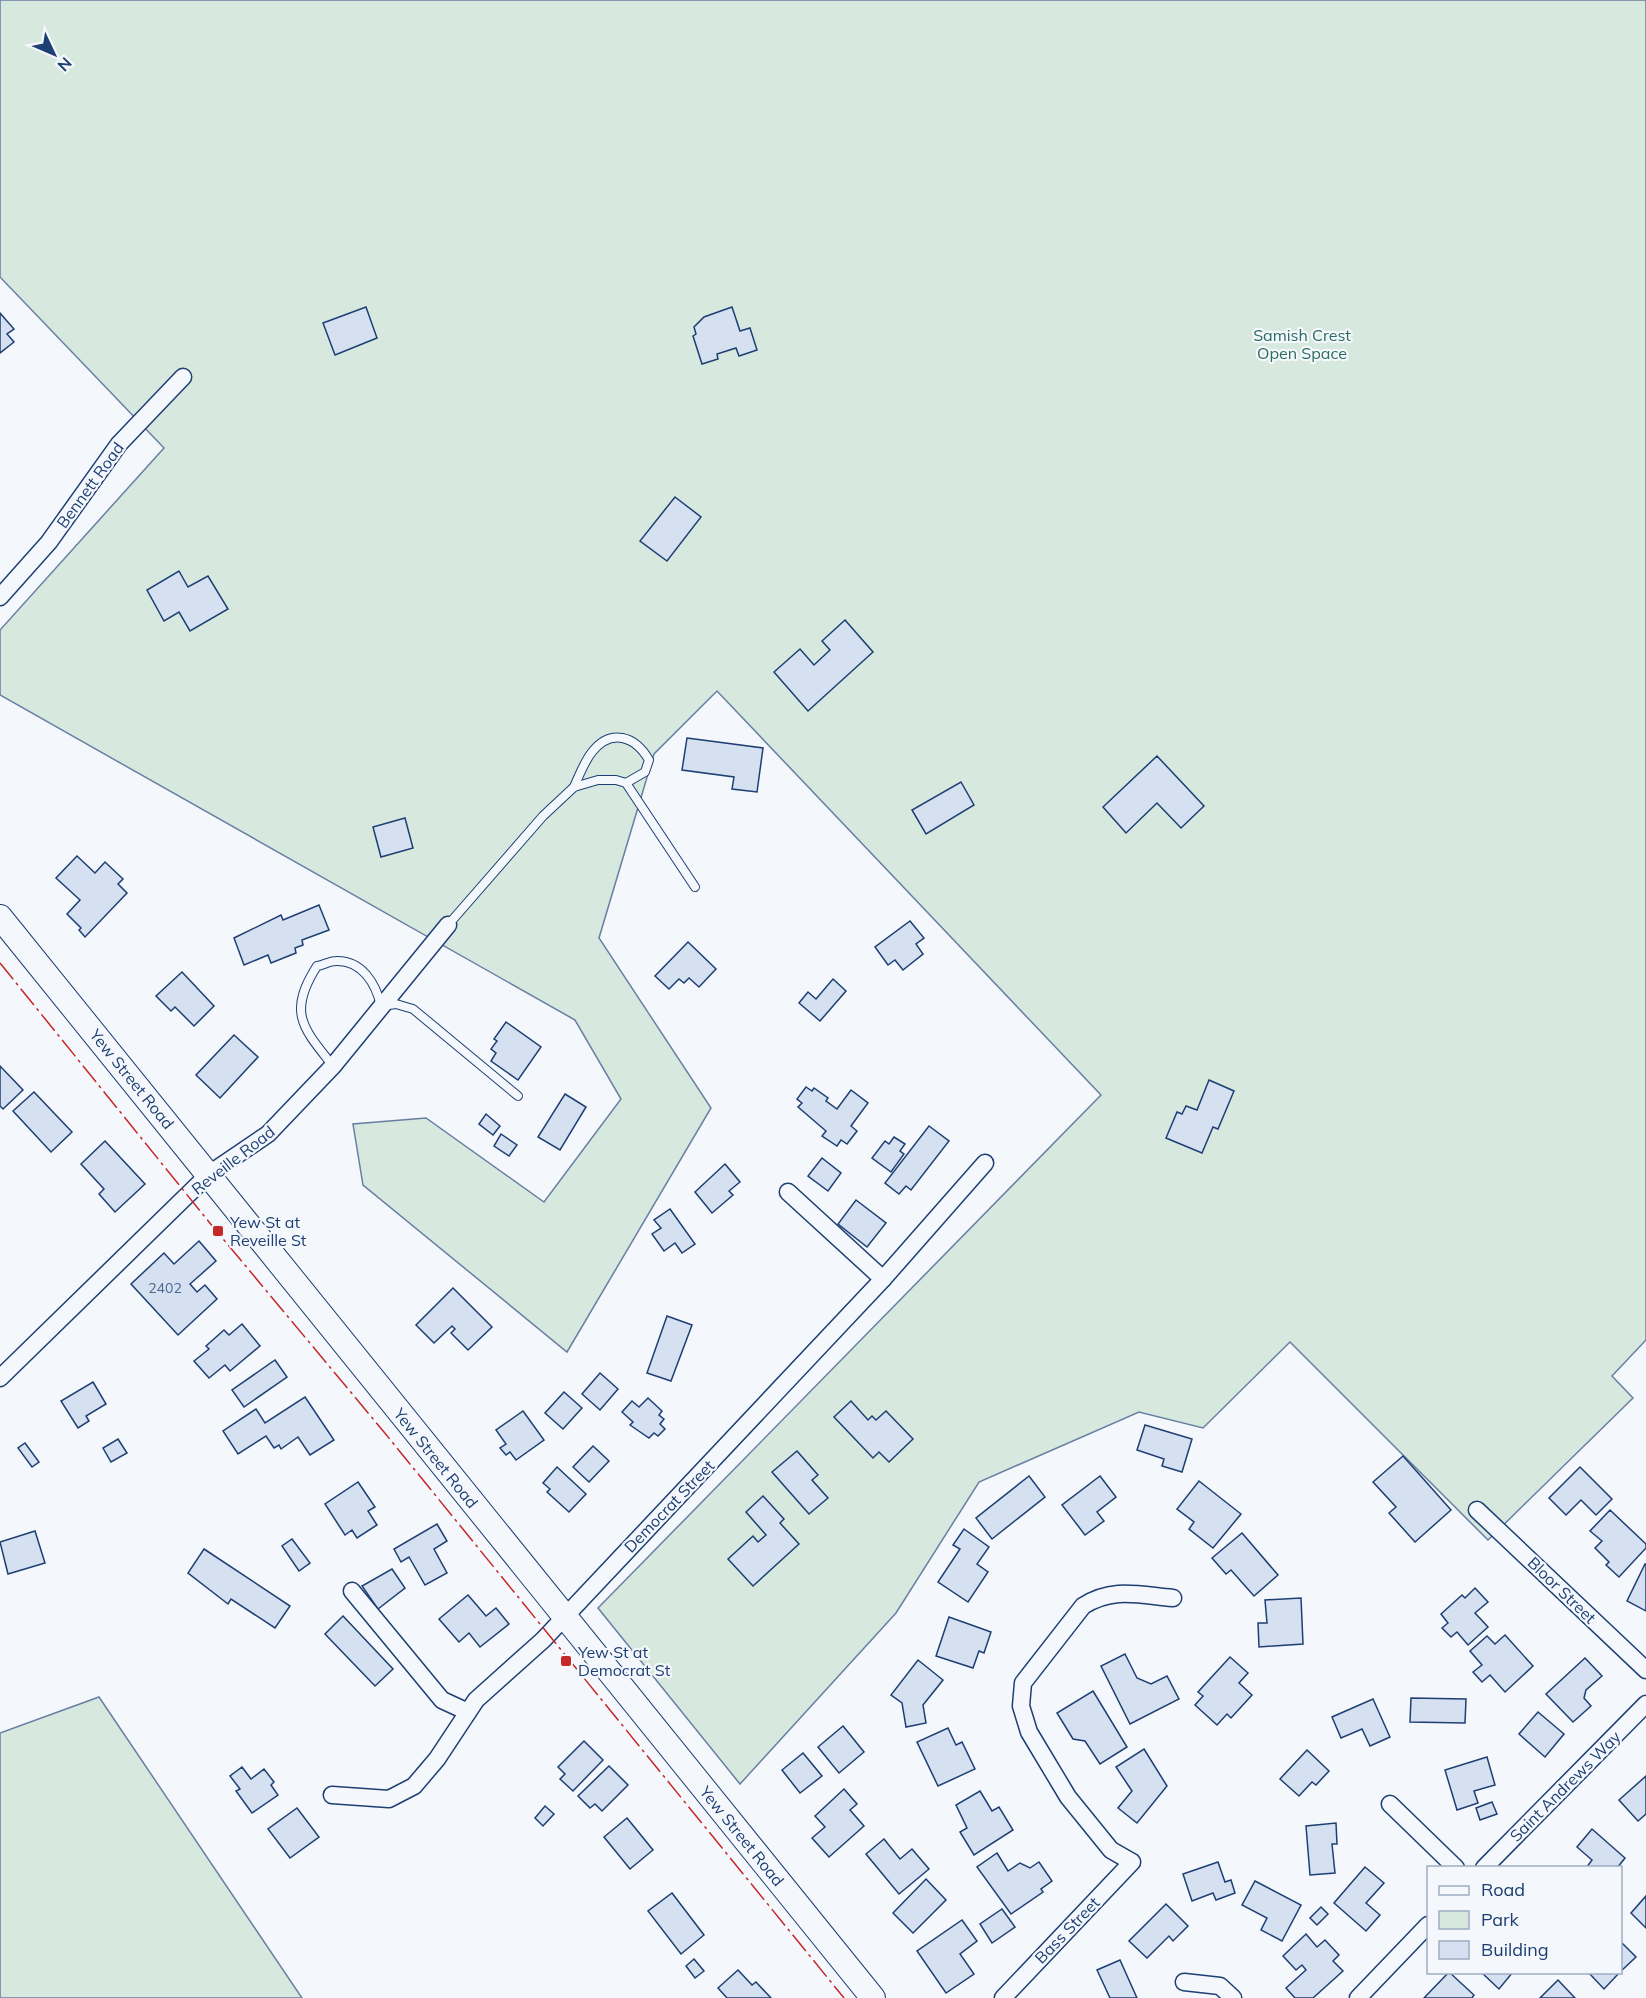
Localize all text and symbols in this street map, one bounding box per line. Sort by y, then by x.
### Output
north arrow [24,24,84,84]
text: N [53,53,76,76]
park label: Samish Crest Open Space [1253,325,1351,363]
street label: Bennett Road [52,438,128,532]
street label: Yew Street Road [85,1024,178,1133]
street label: Reveille Road [187,1121,279,1199]
place label: Yew St at Reveille St [229,1212,307,1250]
marker: Yew St at Reveille St [211,1224,225,1238]
house number: 2402 [148,1279,182,1297]
street label: Yew Street Road [389,1403,482,1512]
street label: Democrat Street [620,1455,719,1557]
street label: Bloor Street [1524,1553,1601,1628]
place label: Yew St at Democrat St [577,1642,671,1680]
marker: Yew St at Democrat St [559,1654,573,1668]
street label: Saint Andrews Way [1505,1726,1625,1846]
street label: Yew Street Road [695,1781,788,1890]
legend [1427,1866,1622,1974]
text: Road [1481,1878,1525,1901]
street label: Bass Street [1030,1892,1104,1967]
text: Park [1481,1908,1520,1931]
text: Building [1481,1938,1549,1961]

